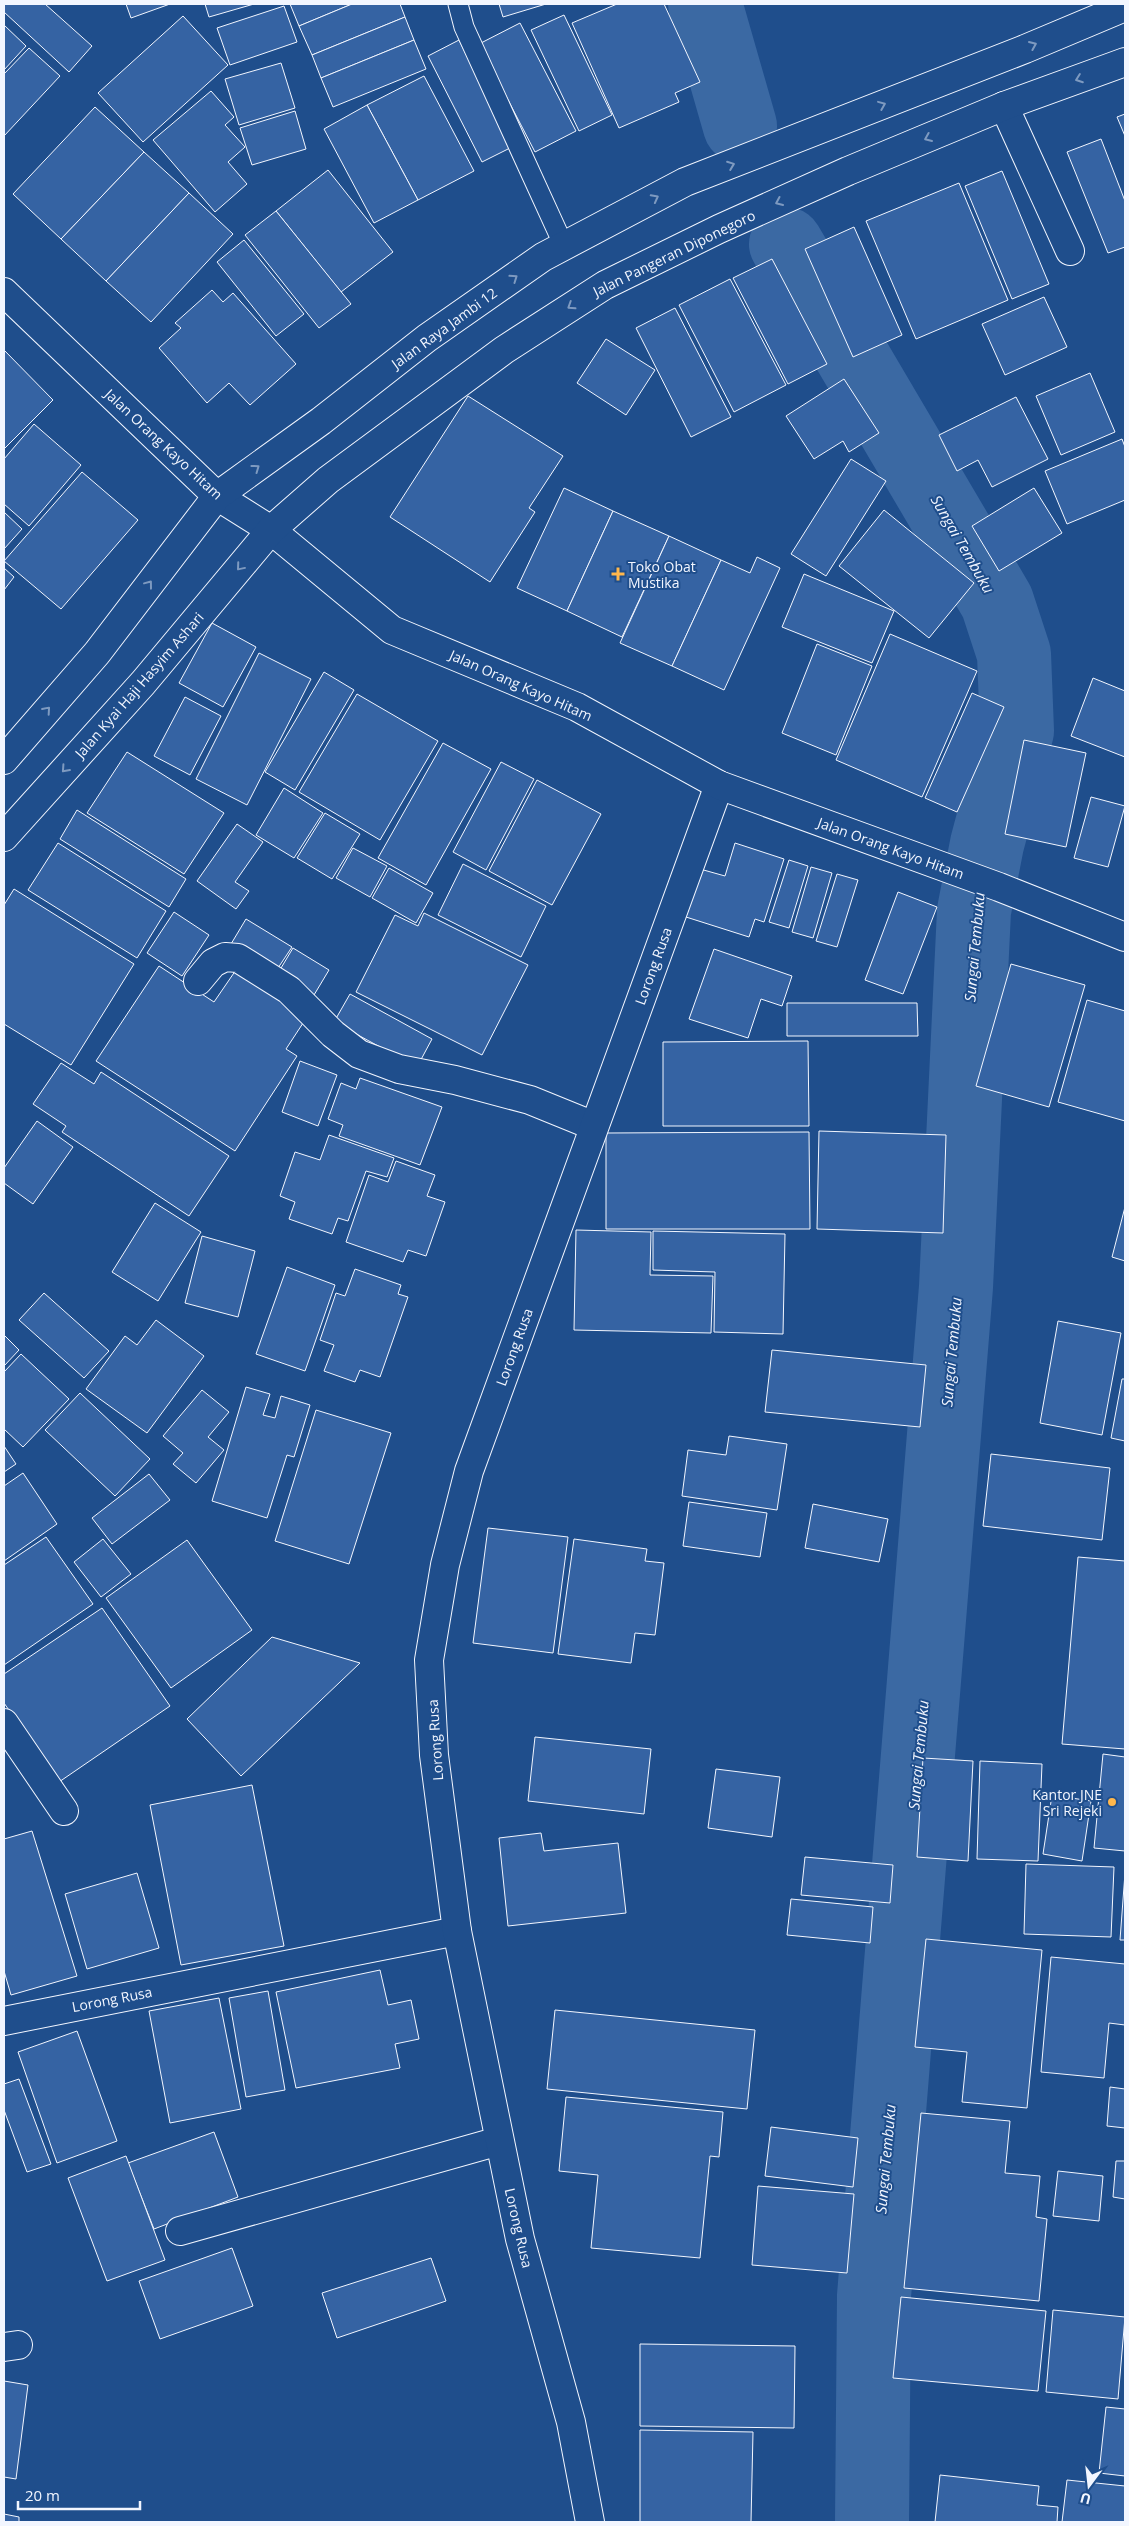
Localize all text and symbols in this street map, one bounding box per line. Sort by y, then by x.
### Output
one-way arrow [1028,41,1037,52]
one-way arrow [1076,73,1084,83]
one-way arrow [877,101,886,112]
one-way arrow [924,131,933,142]
one-way arrow [726,161,735,171]
one-way arrow [650,194,659,204]
one-way arrow [775,196,784,207]
street label: Jalan Pangeran Diponegoro [588,205,758,302]
one-way arrow [508,275,518,284]
street label: Jalan Raya Jambi 12 [386,283,501,374]
one-way arrow [568,300,577,310]
street label: Jalan Orang Kayo Hitam [100,383,227,504]
one-way arrow [250,465,259,473]
water label: Sungai Tembuku [927,491,999,597]
place label: Toko Obat Mustika [628,557,696,592]
one-way arrow [237,561,246,570]
marker: Toko Obat Mustika [612,568,624,580]
one-way arrow [144,581,152,590]
street label: Jalan Kyai Haji Hasyim Ashari [69,608,208,763]
street label: Jalan Orang Kayo Hitam [445,644,595,725]
one-way arrow [41,707,50,716]
one-way arrow [62,764,71,773]
street label: Jalan Orang Kayo Hitam [813,812,967,883]
water label: Sungai Tembuku [959,891,989,1003]
street label: Lorong Rusa [630,925,676,1007]
water label: Sungai Tembuku [936,1296,966,1408]
street label: Lorong Rusa [491,1306,537,1388]
street label: Lorong Rusa [423,1699,447,1781]
water label: Sungai Tembuku [903,1699,933,1811]
place label: Kantor JNE Sri Rejeki [1032,1785,1102,1820]
marker: Kantor JNE Sri Rejeki [1106,1796,1118,1808]
street label: Lorong Rusa [70,1982,154,2016]
water label: Sungai Tembuku [870,2103,900,2215]
street label: Lorong Rusa [501,2186,537,2270]
north arrow [1064,2461,1114,2511]
scale bar [18,2478,140,2510]
text: 20 m [25,2485,60,2505]
text: U [1078,2488,1093,2510]

